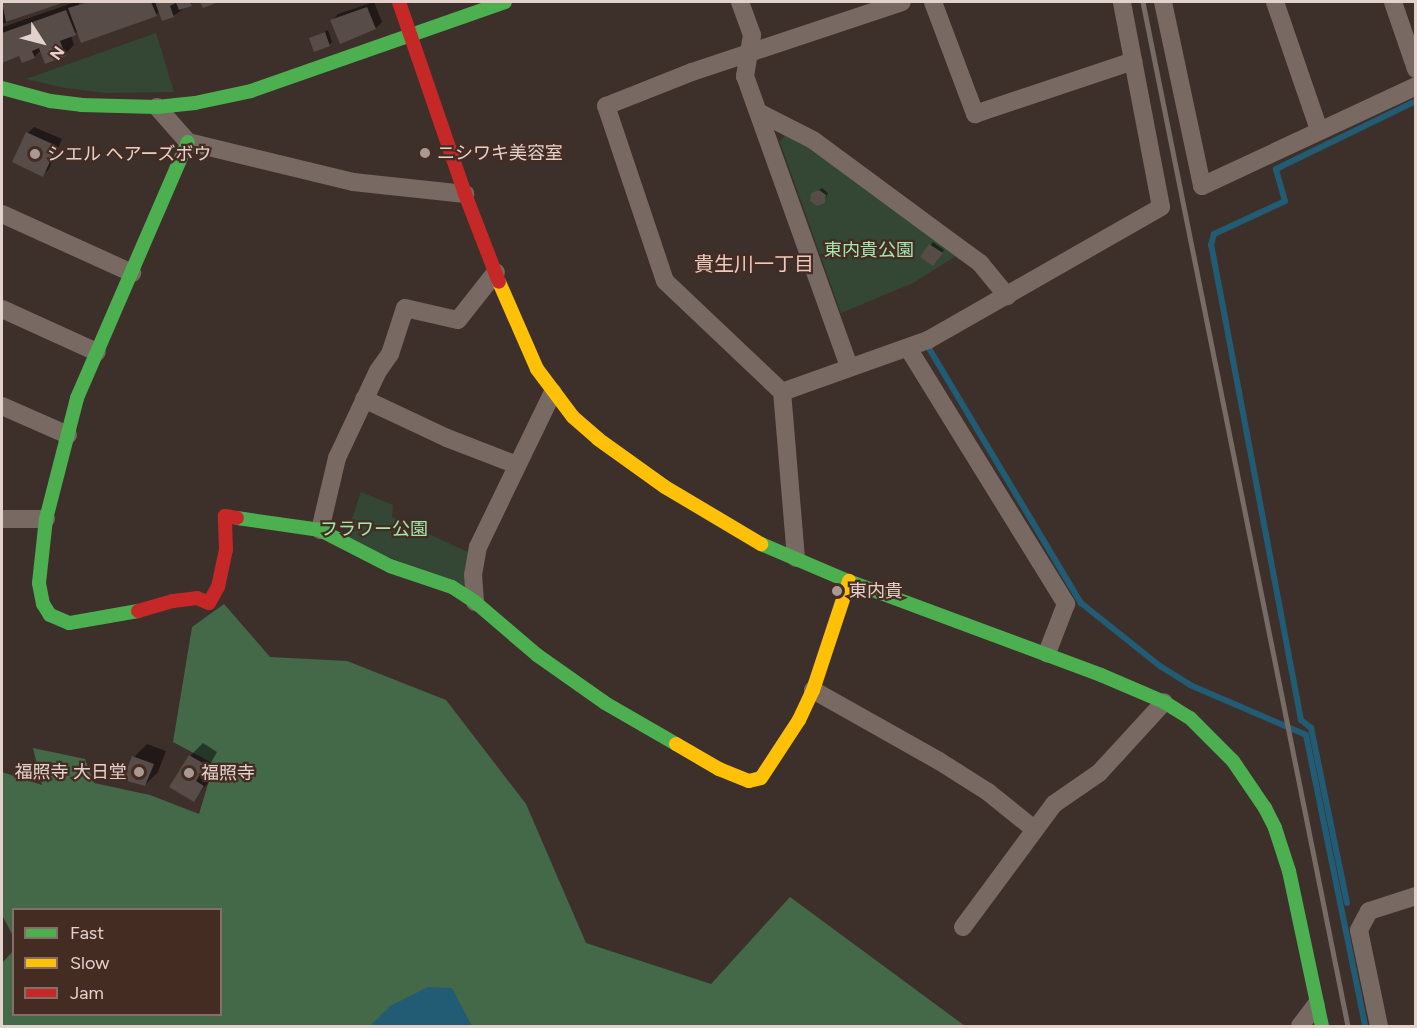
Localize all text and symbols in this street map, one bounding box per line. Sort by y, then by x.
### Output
north arrow [12,12,72,72]
text: N [46,42,68,63]
place label: ニシワキ美容室 [437,142,563,164]
place label: シエル ヘアーズボウ [47,143,212,165]
marker: ニシワキ美容室 [418,146,432,160]
marker: シエル ヘアーズボウ [28,147,42,161]
park label: 東内貴公園 [824,239,914,261]
district label: 貴生川一丁目 [694,252,814,276]
park label: フラワー公園 [320,518,428,540]
place label: 東内貴 [849,580,903,602]
marker: 東内貴 [830,584,844,598]
place label: 福照寺 大日堂 [15,761,127,783]
place label: 福照寺 [201,762,255,784]
marker: 福照寺 大日堂 [132,765,146,779]
marker: 福照寺 [182,766,196,780]
legend [12,908,222,1016]
text: Fast [70,922,104,944]
text: Slow [70,952,109,974]
text: Jam [70,982,104,1004]

